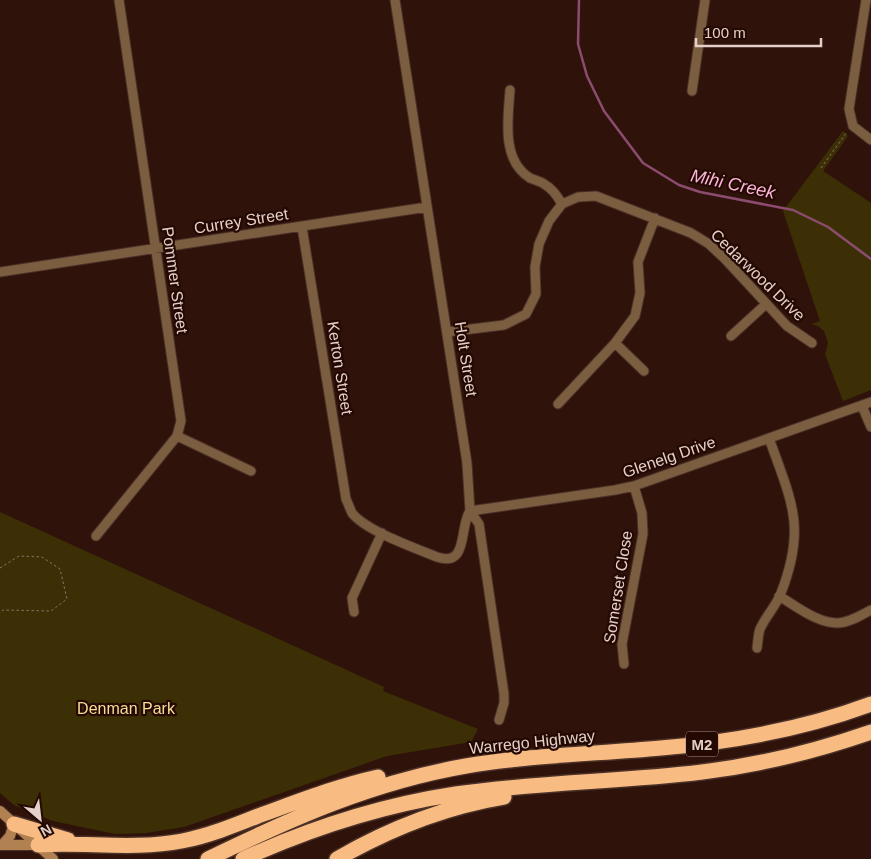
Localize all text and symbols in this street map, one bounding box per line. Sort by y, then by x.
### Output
scale bar [696,15,821,47]
text: 100 m [704,24,746,41]
water label: Mihi Creek [689,165,778,203]
street label: Currey Street [193,205,290,237]
street label: Pommer Street [159,226,191,335]
street label: Cedarwood Drive [708,226,808,324]
street label: Kerton Street [324,320,356,416]
street label: Holt Street [452,320,480,398]
street label: Glenelg Drive [620,433,718,481]
street label: Somerset Close [601,529,635,645]
park label: Denman Park [77,700,176,717]
street label: Warrego Highway [468,727,596,757]
road number: M2 [686,732,718,756]
north arrow [15,794,65,844]
text: N [38,821,54,840]

